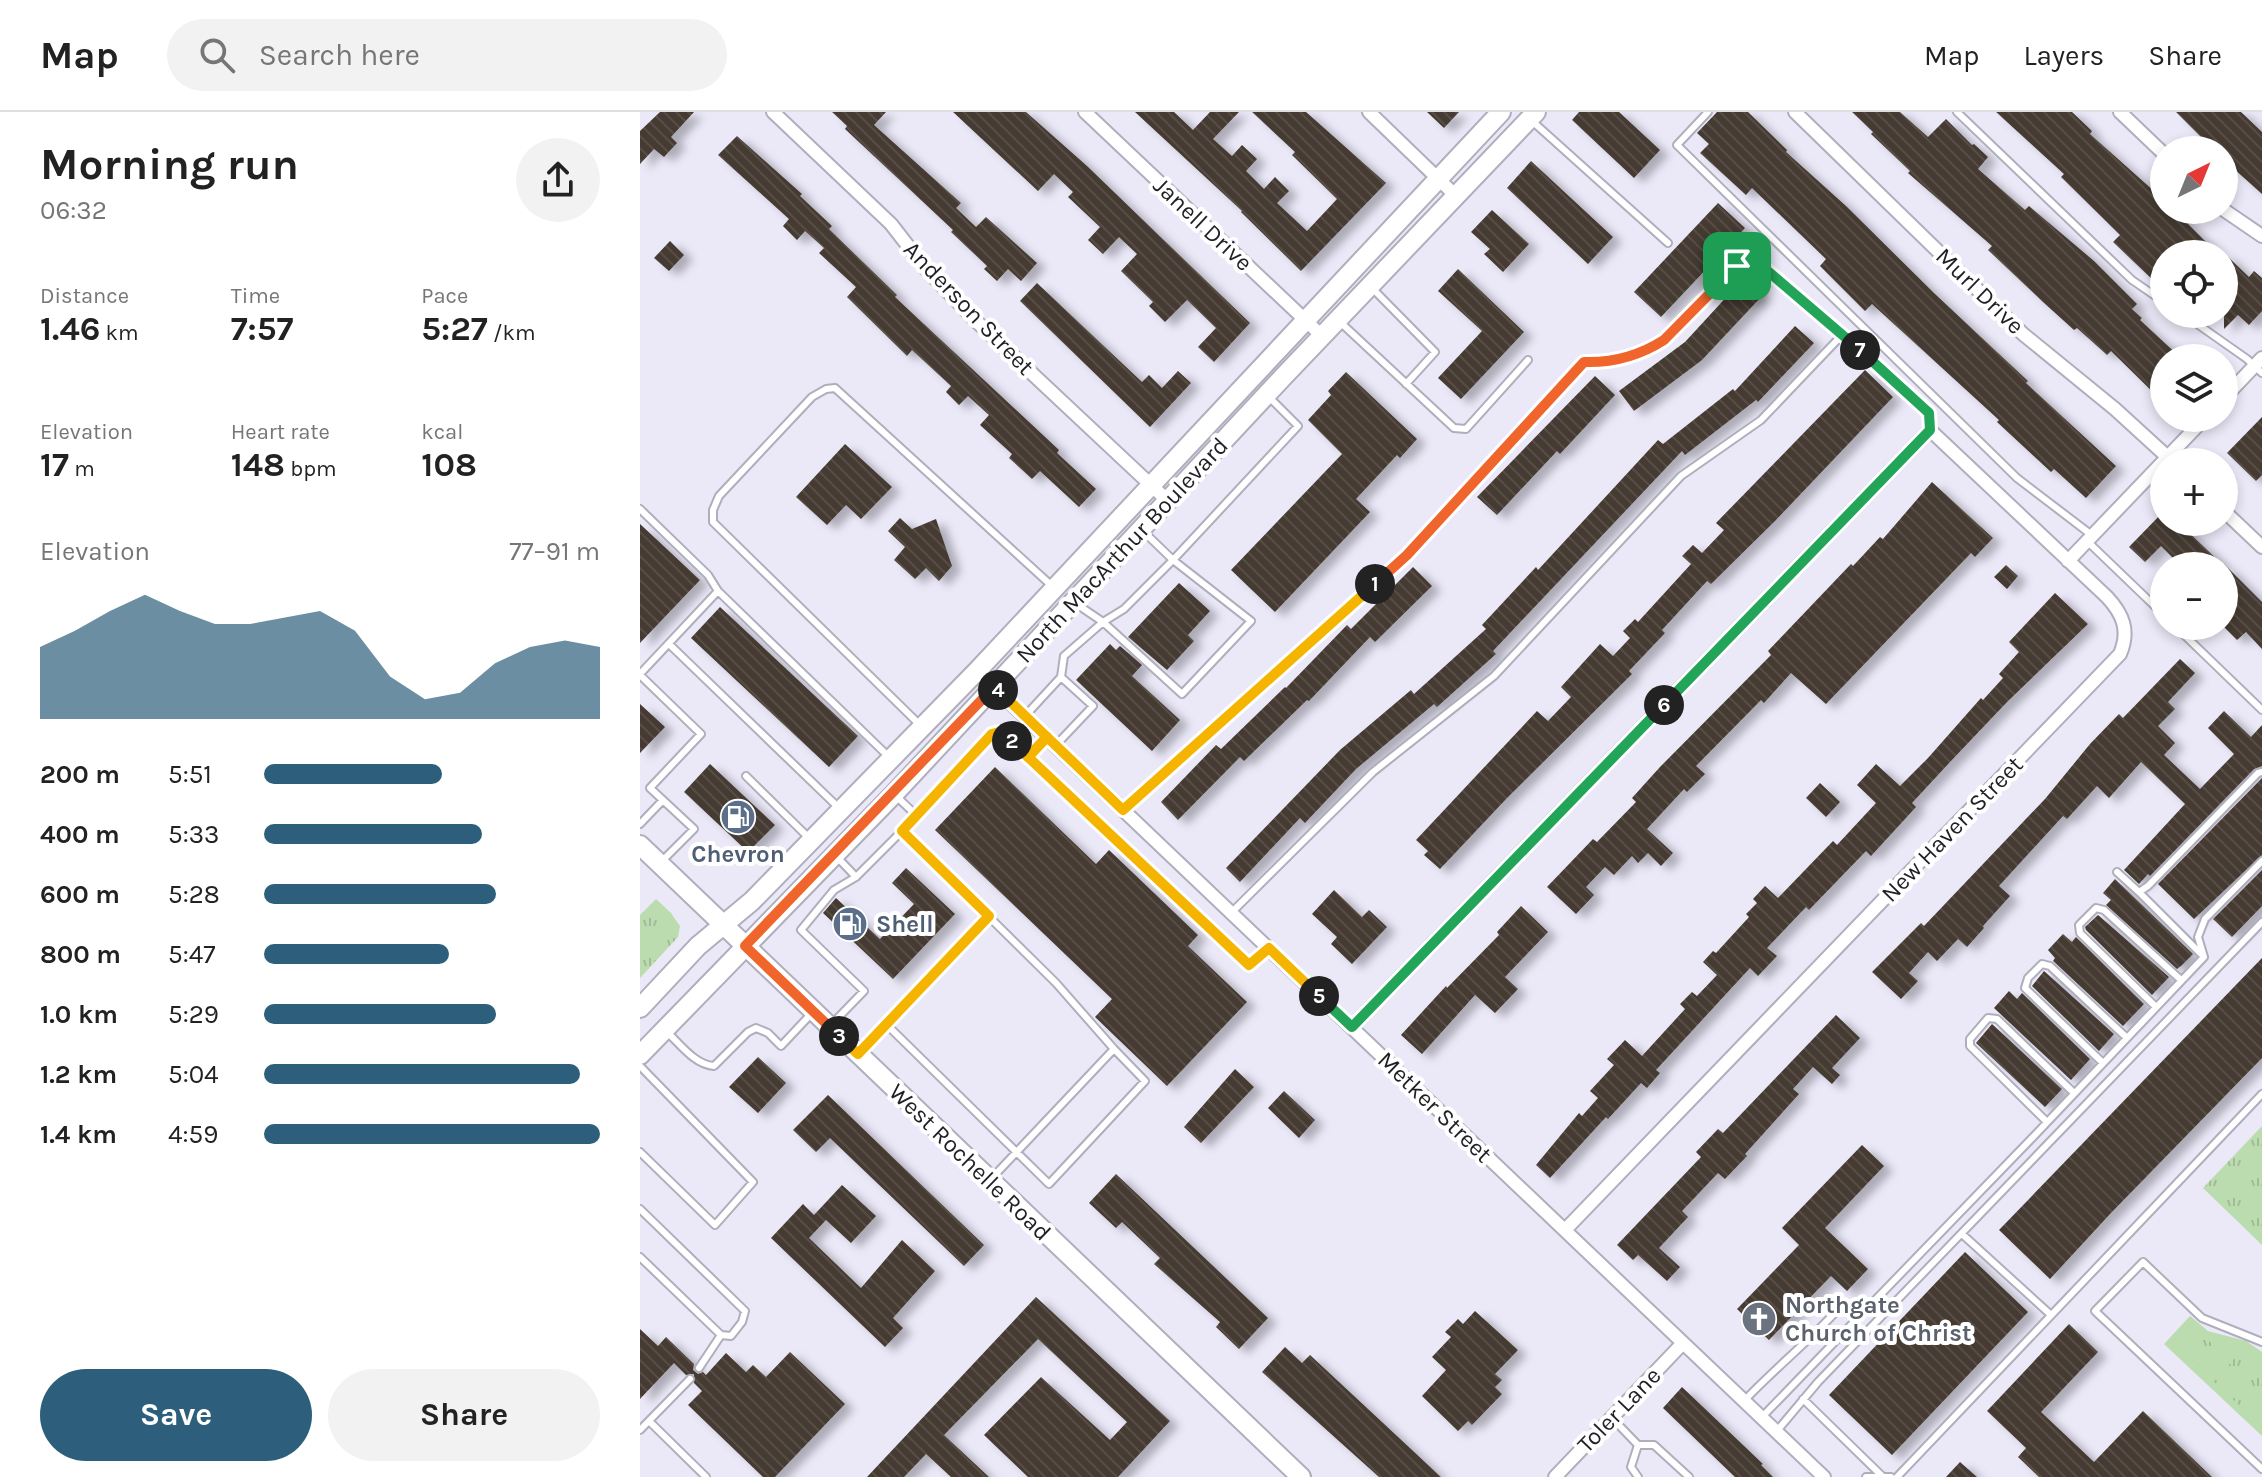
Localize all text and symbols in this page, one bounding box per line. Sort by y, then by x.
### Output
search box [167,19,727,91]
text: Map [40,33,119,78]
icon: search [195,33,239,77]
text: Search here [259,37,420,73]
text: Map [1924,39,1979,72]
text: Layers [2023,39,2104,72]
text: Share [2148,39,2222,72]
north arrow [2150,136,2238,224]
map controls [2150,136,2238,640]
button: share [516,138,600,222]
text: Morning run [40,139,299,190]
street label: Janell Drive [1148,171,1258,277]
text: 06:32 [40,195,107,226]
pin [1703,232,1771,300]
street label: Anderson Street [898,235,1040,381]
button: locate [2150,240,2238,328]
street label: Murl Drive [1930,242,2030,340]
icon: arrive [1715,244,1759,288]
text: Distance [40,283,129,309]
text: Time [231,283,280,309]
text: Pace [421,283,468,309]
text: 1.46 [40,309,100,349]
text: 7:57 [231,309,293,349]
text: 5:27 [421,309,488,349]
text: km [100,320,139,346]
text: /km [488,320,535,346]
pin: 7 [1840,330,1880,370]
text: 7 [1855,337,1865,363]
button: layers [2150,344,2238,432]
text: Elevation [40,419,133,445]
text: Heart rate [231,419,330,445]
text: kcal [421,419,463,445]
street label: North MacArthur Boulevard [1010,431,1234,669]
text: 17 [40,445,69,485]
text: 148 [231,445,285,485]
text: 108 [421,445,477,485]
button: + [2150,448,2238,536]
text: m [69,456,95,482]
text: bpm [285,456,337,482]
text: Elevation [40,536,150,567]
text: 77–91 m [509,536,600,567]
button: − [2150,552,2238,640]
pin: 1 [1355,564,1395,604]
text: 1 [1371,571,1379,597]
pin: 4 [978,670,1018,710]
text: 4 [991,677,1005,703]
pin: 6 [1644,685,1684,725]
text: 6 [1657,692,1671,718]
pin: 2 [992,721,1032,761]
text: 2 [1005,728,1019,754]
street label: New Haven Street [1875,750,2029,908]
text: 200 m [40,759,120,790]
text: 5:51 [168,759,212,790]
fuel station icon: Chevron [719,798,757,836]
text: 400 m [40,819,120,850]
text: 5:33 [168,819,219,850]
place label: Chevron [691,840,785,868]
text: 600 m [40,879,120,910]
text: 5:28 [168,879,220,910]
fuel station icon: Shell [831,905,869,943]
place label: Shell [876,910,934,938]
text: 800 m [40,939,121,970]
text: 5:47 [168,939,215,970]
pin: 5 [1299,976,1339,1016]
text: 5 [1313,983,1325,1009]
text: 1.0 km [40,999,118,1030]
text: 5:29 [168,999,219,1030]
pin: 3 [819,1016,859,1056]
text: 3 [832,1023,846,1049]
street label: Metker Street [1372,1046,1498,1168]
text: 1.2 km [40,1059,117,1090]
text: 5:04 [168,1059,219,1090]
street label: West Rochelle Road [883,1078,1057,1246]
text: 1.4 km [40,1119,117,1150]
text: 4:59 [168,1119,218,1150]
place label: Northgate Church of Christ [1785,1291,1971,1347]
church icon: Northgate Church of Christ [1740,1300,1778,1338]
street label: Toler Lane [1571,1361,1667,1459]
button: Save [40,1369,312,1461]
button: Share [328,1369,600,1461]

